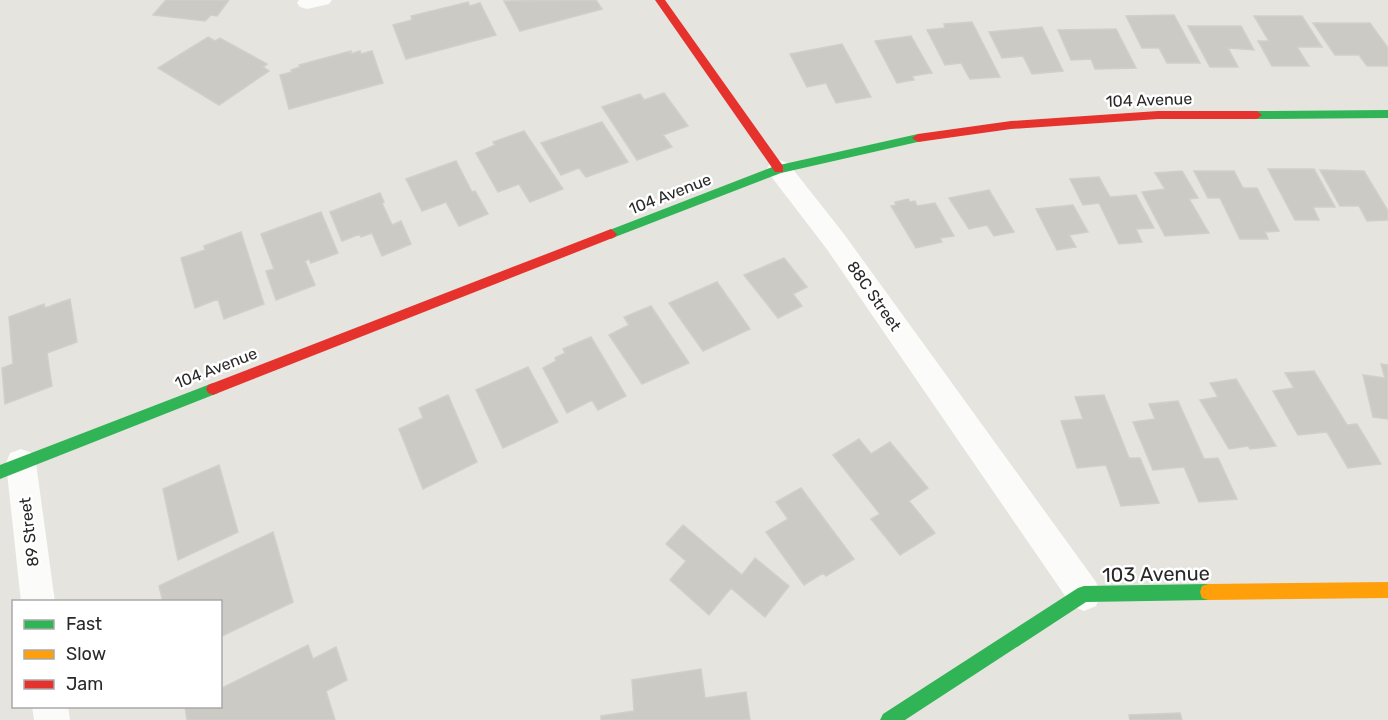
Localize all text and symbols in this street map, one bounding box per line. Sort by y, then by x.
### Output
street label: 104 Avenue [1105,89,1193,111]
street label: 104 Avenue [626,170,714,218]
street label: 88C Street [843,257,905,335]
street label: 104 Avenue [172,344,260,392]
street label: 89 Street [15,496,43,568]
street label: 103 Avenue [1102,561,1210,587]
legend [12,600,222,708]
text: Fast [66,613,102,635]
text: Slow [66,643,106,665]
text: Jam [66,673,103,695]

